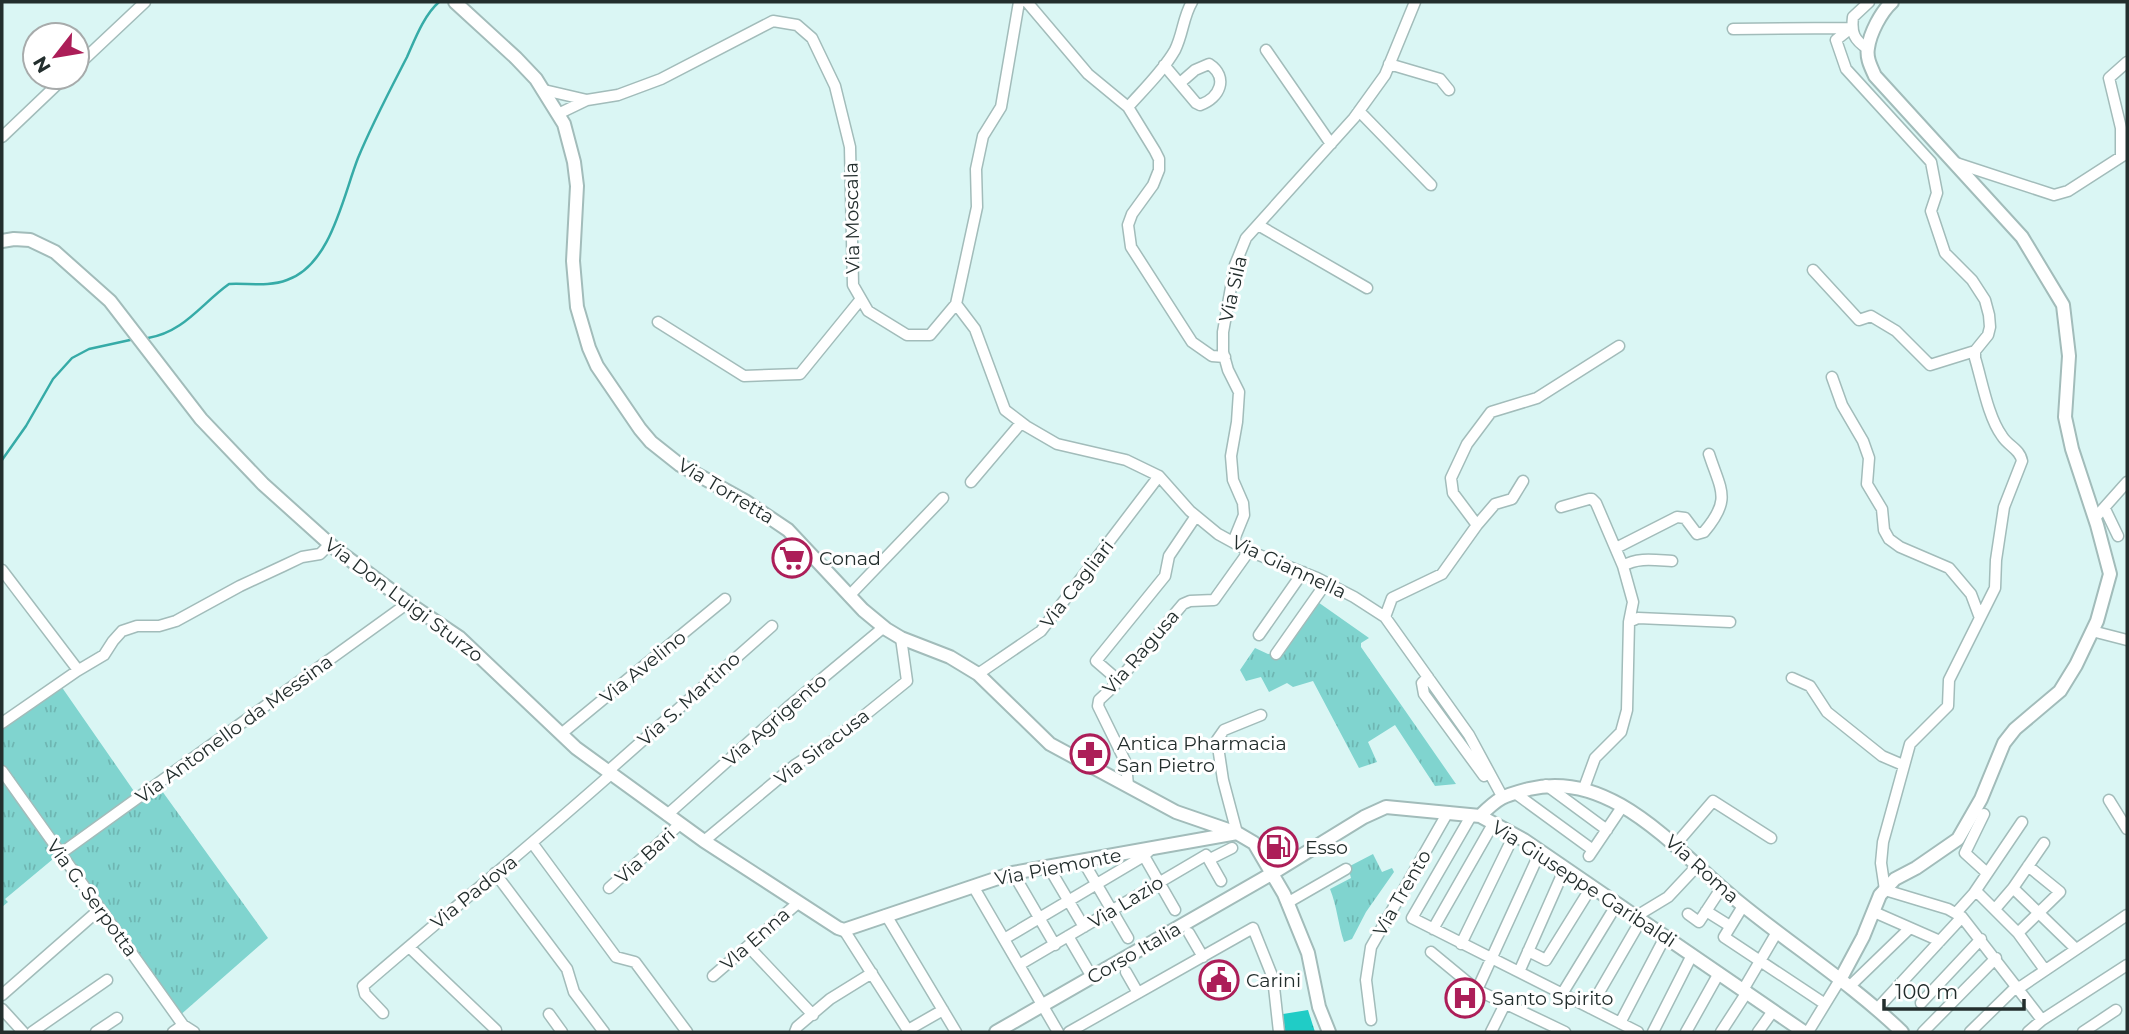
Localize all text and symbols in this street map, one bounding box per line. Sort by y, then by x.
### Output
north arrow [21,21,91,91]
text: N [28,52,56,77]
street label: Via Moscala [840,162,864,274]
street label: Via Sila [1214,254,1252,324]
street label: Via Torretta [674,453,778,529]
street label: Via Giannella [1228,530,1350,604]
street label: Via Don Luigi Sturzo [320,533,488,667]
street label: Via Cagliari [1035,535,1119,633]
supermarket icon: Conad [771,537,813,579]
place label: Conad [819,547,881,570]
street label: Via Ragusa [1098,605,1184,699]
street label: Via Avelino [595,625,691,709]
street label: Via S. Martino [633,647,745,751]
street label: Via Antonello da Messina [131,650,337,808]
street label: Via Agrigento [718,669,832,771]
street label: Via Siracusa [770,704,874,790]
place label: Antica Pharmacia San Pietro [1117,732,1287,777]
pharmacy icon: Antica Pharmacia San Pietro [1069,733,1111,775]
street label: Via Giuseppe Garibaldi [1487,816,1681,952]
street label: Via Bari [610,823,680,889]
fuel station icon: Esso [1257,826,1299,868]
street label: Via Roma [1660,830,1744,908]
street label: Via G. Serpotta [42,835,142,961]
place label: Esso [1305,836,1348,859]
street label: Via Piemonte [993,843,1123,891]
street label: Via Trento [1368,846,1436,940]
street label: Via Padova [426,850,522,934]
street label: Via Lazio [1084,871,1168,933]
street label: VIa Enna [716,903,794,975]
street label: Corso Italia [1083,917,1185,989]
public building icon: Carini [1198,959,1240,1001]
scale bar [1884,968,2024,1012]
place label: Carini [1246,969,1301,992]
hospital icon: Santo Spirito [1444,977,1486,1019]
text: 100 m [1895,979,1958,1004]
place label: Santo Spirito [1492,987,1613,1010]

